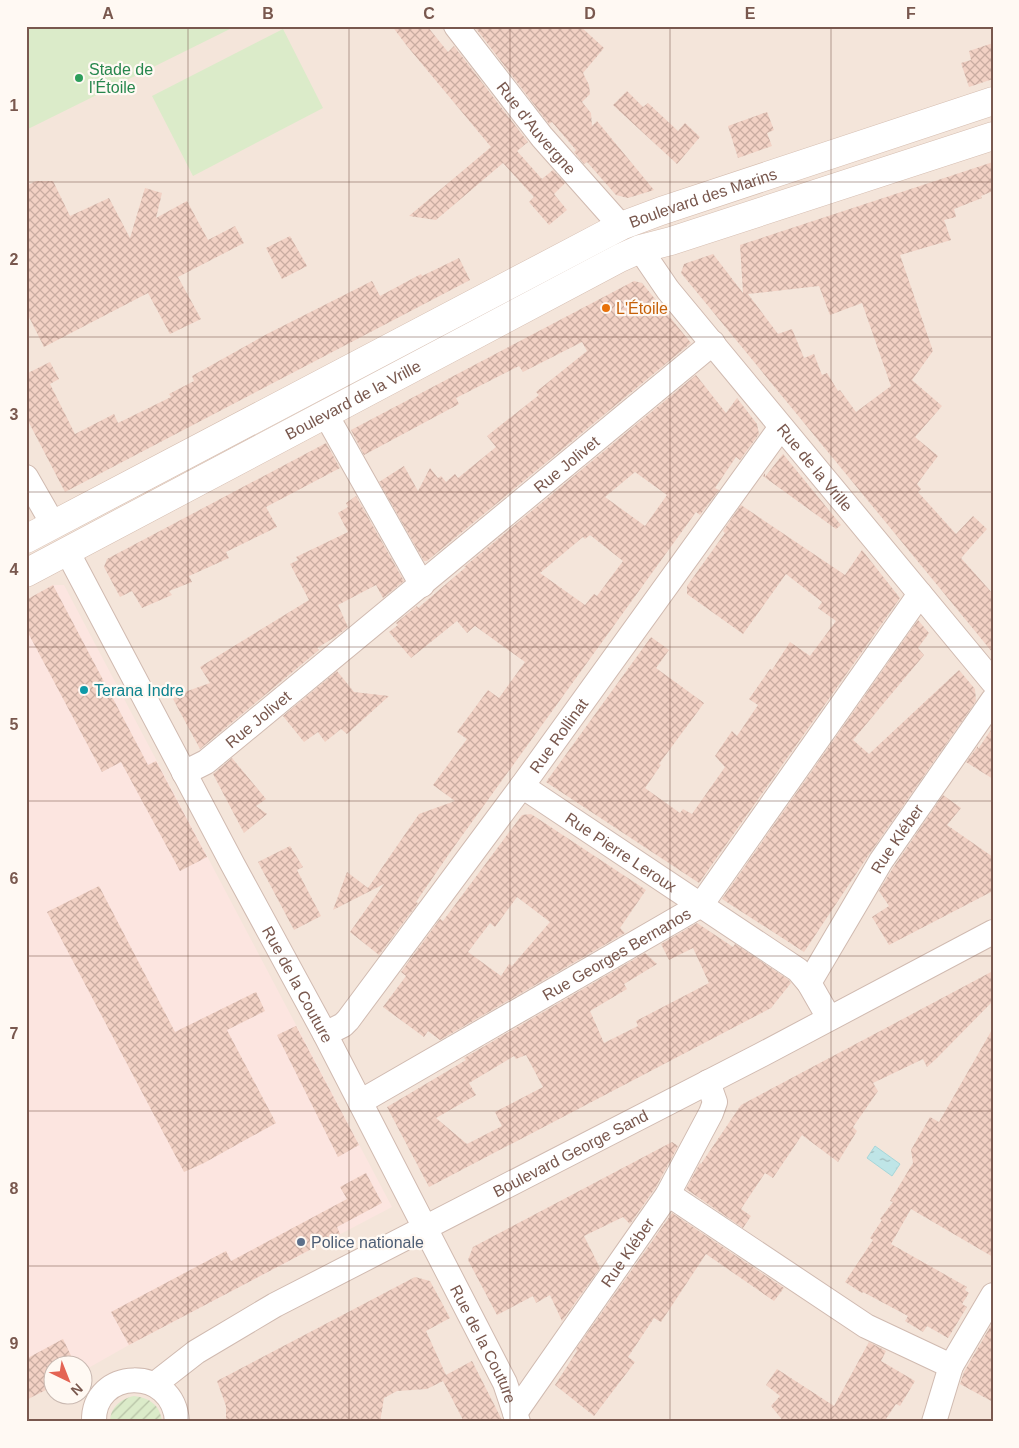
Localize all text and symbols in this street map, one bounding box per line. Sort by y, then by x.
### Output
text: A [102,5,114,22]
text: B [262,5,274,22]
text: C [423,5,435,22]
text: D [584,5,596,22]
text: E [745,5,756,22]
text: F [906,5,916,22]
place label: Stade de l'Étoile [89,61,153,96]
marker: Stade de l'Étoile [73,72,85,84]
street label: Rue d'Auvergne [494,78,579,178]
text: 1 [10,97,19,114]
street label: Boulevard des Marins [627,165,779,231]
text: 2 [10,251,19,268]
place label: L'Étoile [616,299,668,317]
marker: L'Étoile [600,302,612,314]
street label: Boulevard de la Vrille [282,357,424,442]
text: 3 [10,406,19,423]
street label: Rue de la Vrille [774,420,856,514]
street label: Rue Jolivet [530,432,603,496]
text: 4 [10,561,19,578]
place label: Terana Indre [94,682,184,699]
marker: Terana Indre [78,684,90,696]
street label: Rue Jolivet [222,687,294,751]
street label: Rue Rollinat [526,695,591,776]
text: 5 [10,716,19,733]
street label: Rue Kléber [867,800,927,876]
street label: Rue Pierre Leroux [562,809,680,895]
text: 6 [10,870,19,887]
street label: Rue Georges Bernanos [539,904,693,1003]
street label: Rue de la Couture [259,923,336,1045]
text: 7 [10,1025,19,1042]
street label: Boulevard George Sand [490,1106,651,1200]
text: 8 [10,1180,19,1197]
street label: Rue Kléber [597,1214,658,1290]
place label: Police nationale [311,1234,424,1251]
marker: Police nationale [295,1236,307,1248]
street label: Rue de la Couture [447,1282,520,1405]
text: 9 [10,1335,19,1352]
north arrow [42,1356,92,1406]
text: N [68,1380,86,1399]

